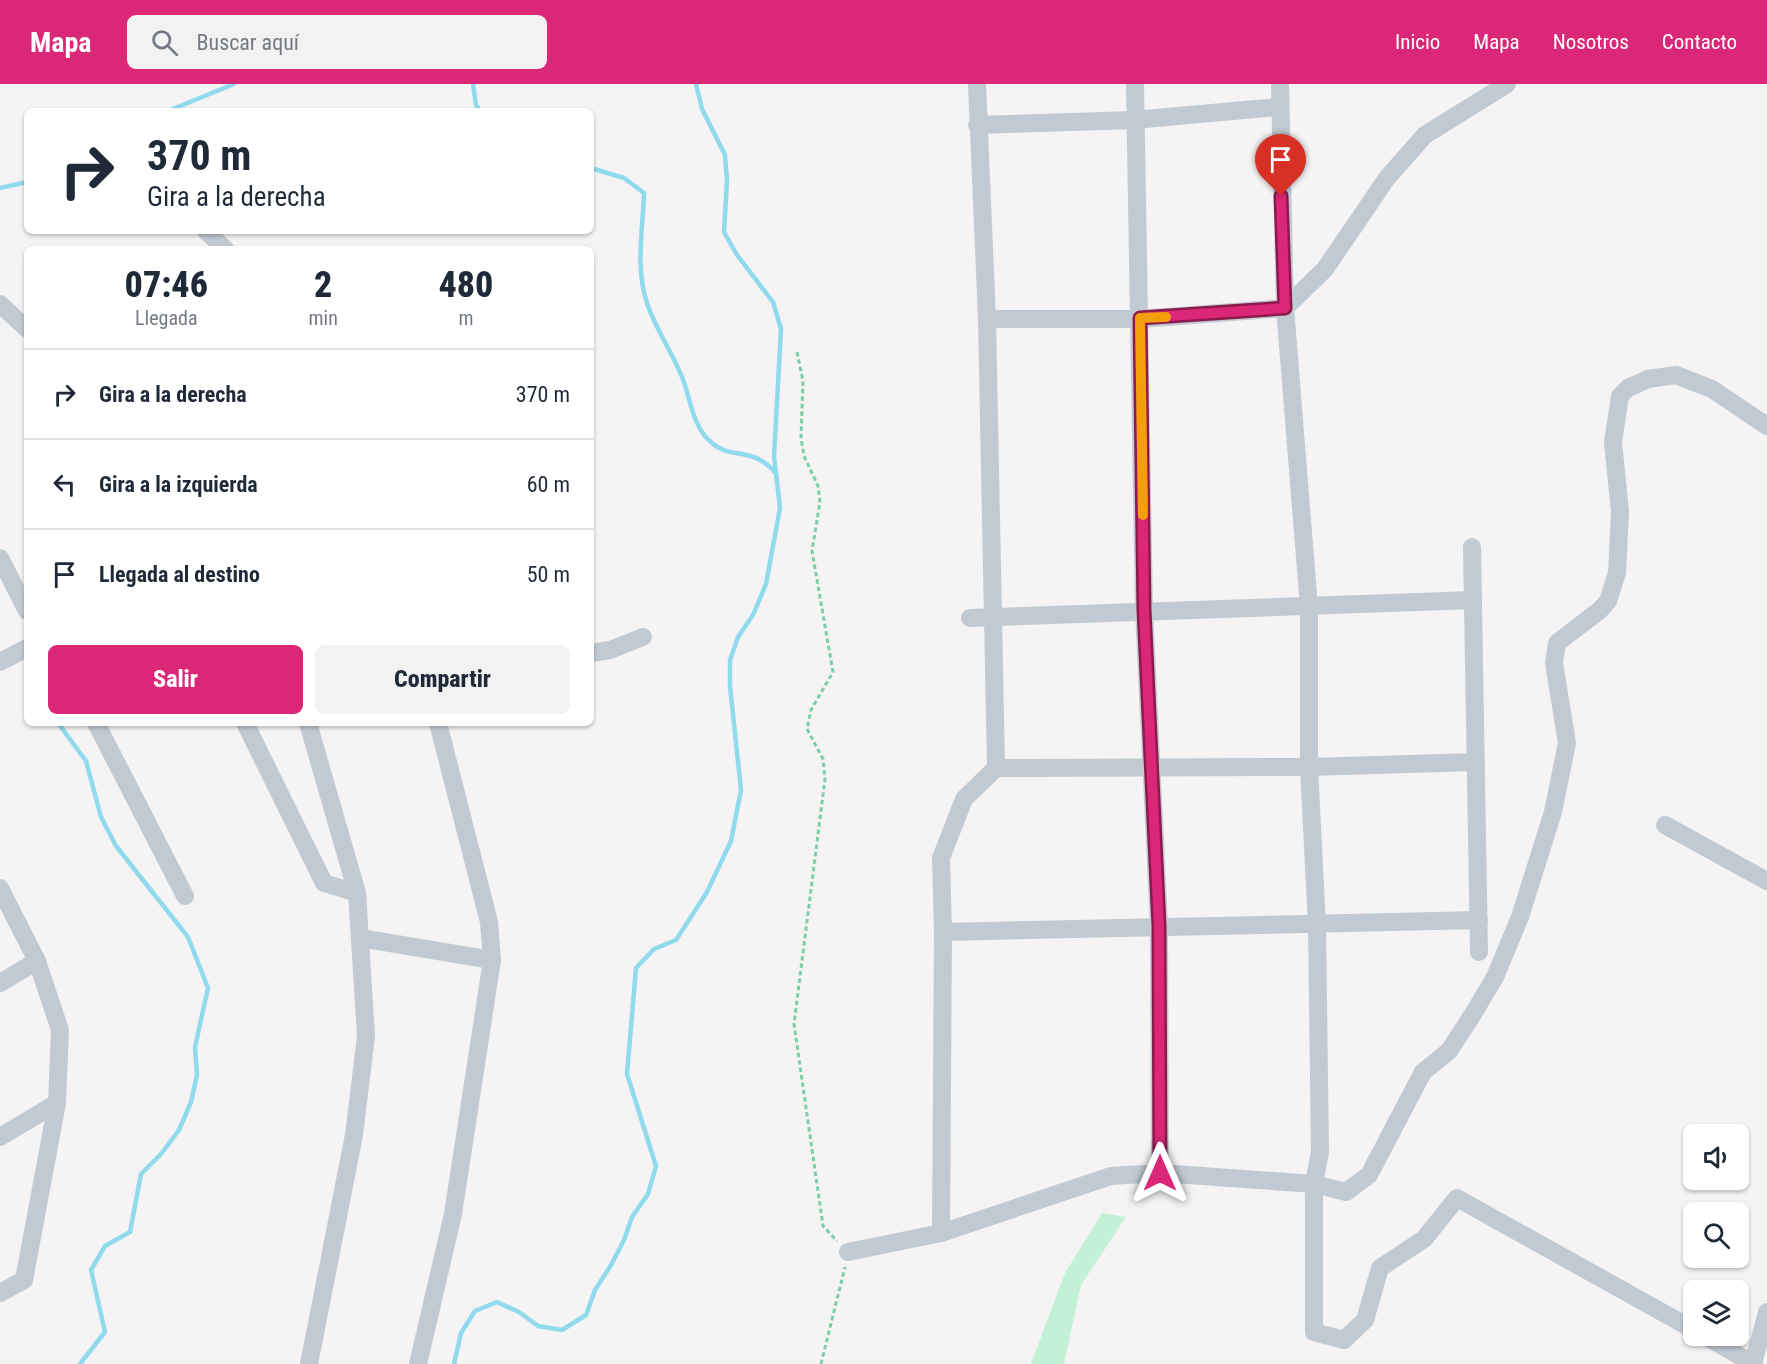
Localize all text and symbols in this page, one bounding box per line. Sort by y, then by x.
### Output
search box [127,15,547,69]
text: Mapa [30,26,91,59]
icon: search [148,26,181,59]
text: Buscar aquí [196,30,299,55]
text: Inicio [1395,30,1440,54]
text: Mapa [1473,30,1520,54]
text: Nosotros [1553,30,1629,54]
text: Contacto [1662,30,1737,54]
text: 370 m [147,131,252,180]
icon: right [48,132,126,210]
pin [1255,134,1306,196]
icon: arrive [1264,143,1297,176]
text: Gira a la derecha [147,181,326,213]
text: 07:46 [125,264,208,306]
text: 2 [314,264,332,306]
text: 480 [438,264,493,306]
text: Llegada [135,306,197,330]
text: min [309,306,338,330]
text: m [458,306,473,330]
icon: right [48,378,81,411]
text: Gira a la derecha [99,382,247,407]
text: 370 m [516,382,570,407]
icon: left [48,468,81,501]
text: Gira a la izquierda [99,472,258,497]
text: 60 m [527,472,570,497]
icon: arrive [48,558,81,591]
text: Llegada al destino [99,562,260,587]
text: 50 m [527,562,570,587]
button: Salir [48,645,303,714]
button: Compartir [315,645,570,714]
map controls [1683,1124,1749,1346]
button: sound [1683,1124,1749,1190]
position arrow [1128,1141,1192,1205]
button: search [1683,1202,1749,1268]
button: layers [1683,1280,1749,1346]

